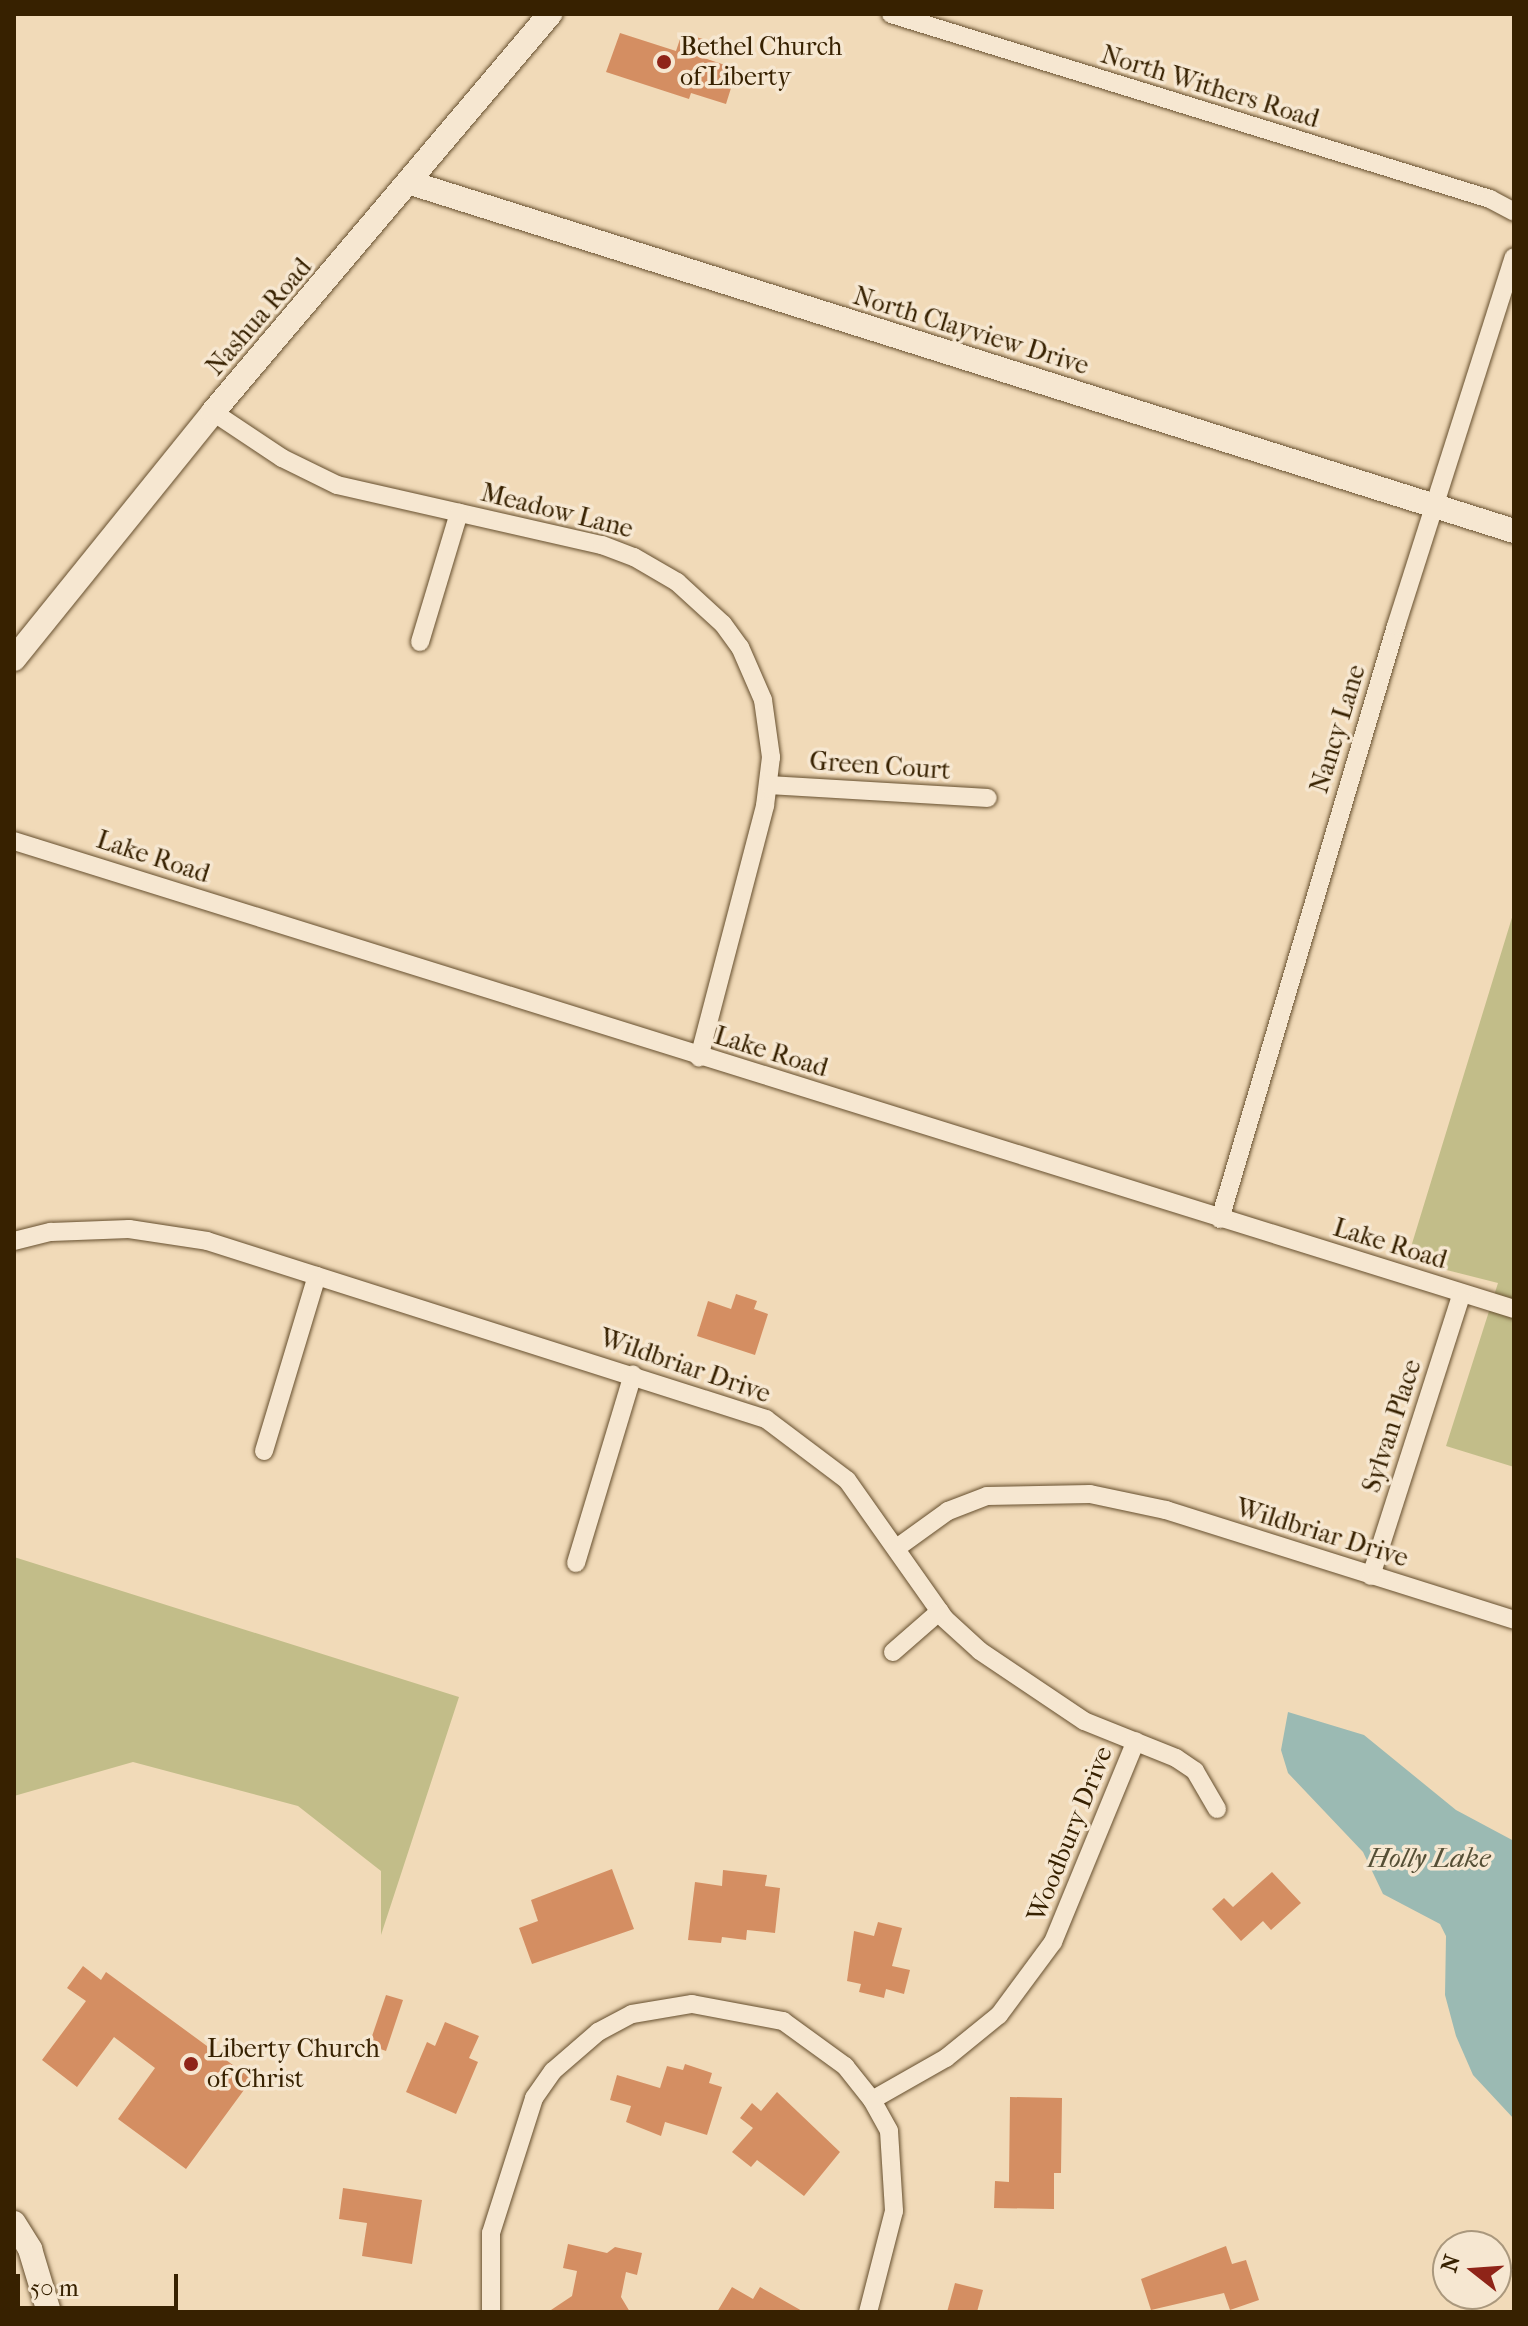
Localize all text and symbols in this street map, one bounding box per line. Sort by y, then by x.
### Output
place label: Bethel Church of Liberty [680,31,842,92]
street label: North Withers Road [1097,39,1323,135]
marker: Bethel Church of Liberty [655,53,673,71]
street label: Nashua Road [200,252,318,382]
street label: North Clayview Drive [849,280,1093,382]
street label: Meadow Lane [478,477,636,545]
street label: Nancy Lane [1304,661,1372,797]
street label: Green Court [808,746,952,786]
street label: Lake Road [93,824,213,890]
street label: Lake Road [710,1020,832,1084]
street label: Lake Road [1329,1212,1451,1276]
street label: Wildbriar Drive [595,1322,775,1410]
street label: Sylvan Place [1356,1355,1428,1497]
street label: Wildbriar Drive [1232,1492,1412,1574]
street label: Woodbury Drive [1021,1742,1119,1926]
water label: Holly Lake [1367,1841,1491,1875]
place label: Liberty Church of Christ [207,2033,380,2094]
marker: Liberty Church of Christ [182,2055,200,2073]
north arrow [1432,2230,1512,2310]
text: N [1436,2252,1466,2275]
scale bar [20,2258,182,2308]
text: 50 m [30,2274,79,2302]

